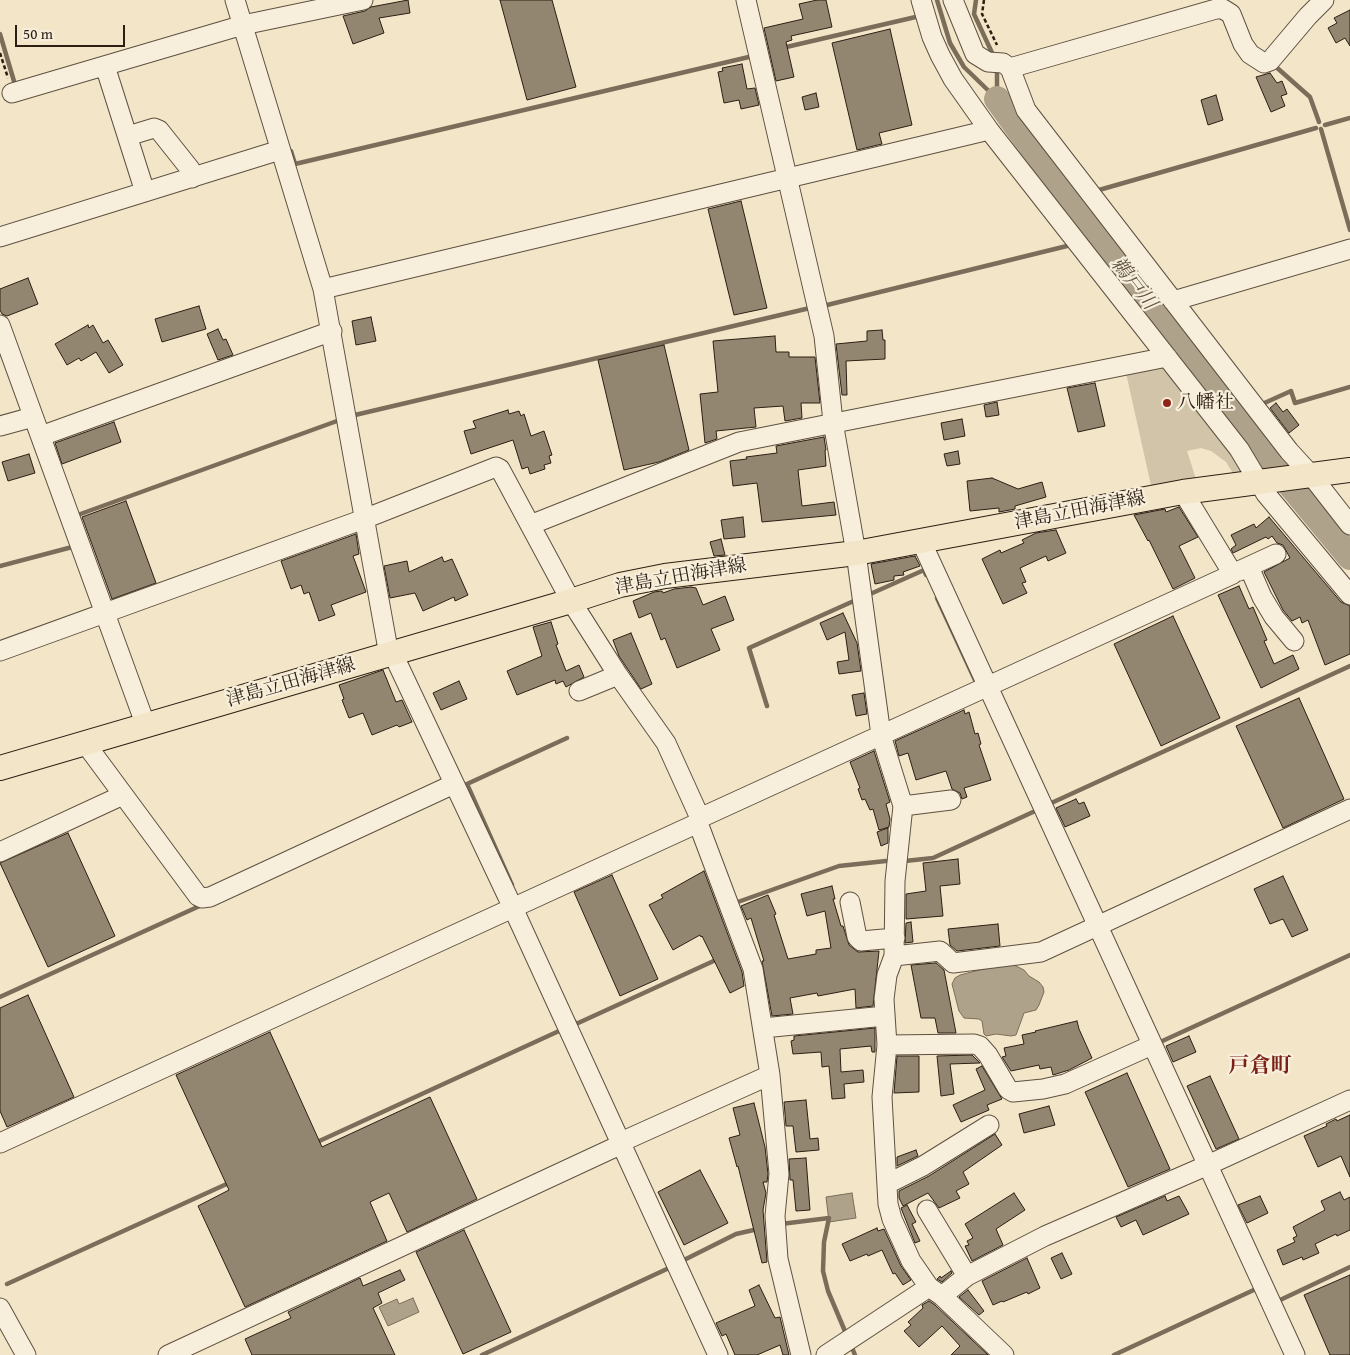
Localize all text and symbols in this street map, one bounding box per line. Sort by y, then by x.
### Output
scale bar [18,15,128,47]
text: 50 m [23,23,53,44]
water label: 鵜戸川 [1105,253,1161,315]
place label: 八幡社 [1177,392,1234,414]
marker: 八幡社 [1161,397,1173,409]
street label: 津島立田海津線 [1013,487,1147,535]
street label: 津島立田海津線 [614,554,748,600]
street label: 津島立田海津線 [224,654,358,712]
district label: 戸倉町 [1229,1054,1291,1080]

